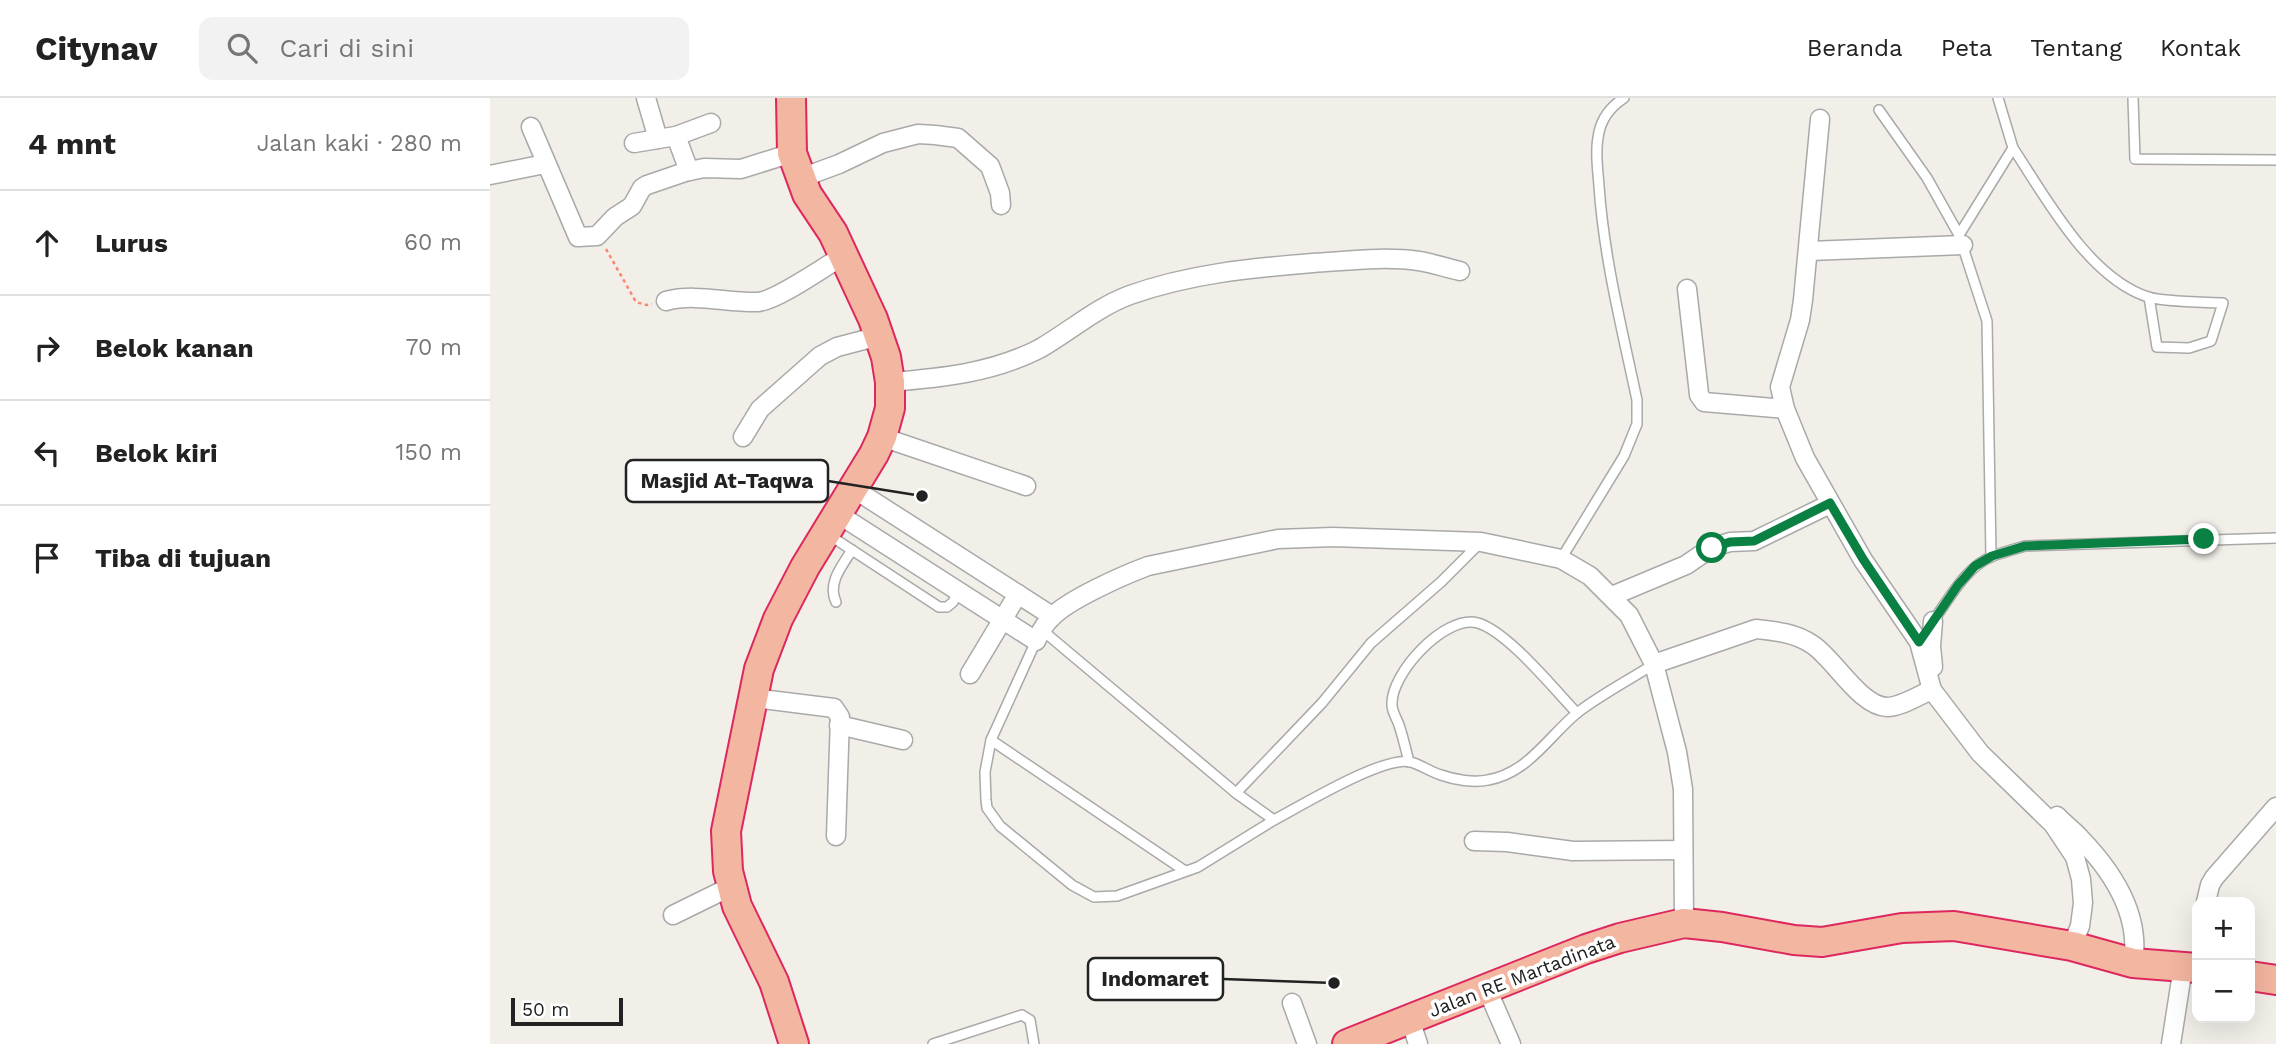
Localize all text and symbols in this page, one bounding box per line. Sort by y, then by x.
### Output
search box [199,17,689,80]
text: Citynav [35,29,157,68]
icon: search [223,29,261,67]
text: Cari di sini [279,33,414,63]
text: Beranda [1807,34,1903,62]
text: Peta [1941,34,1992,62]
text: Tentang [2030,34,2122,62]
text: Kontak [2160,34,2241,62]
text: 4 mnt [28,126,116,161]
text: Jalan kaki · 280 m [257,130,462,157]
icon: ahead [28,224,66,262]
text: Lurus [95,228,168,258]
text: 60 m [404,229,462,256]
icon: right [28,329,66,367]
text: Belok kanan [95,333,254,363]
text: 70 m [405,334,462,361]
icon: left [28,434,66,472]
text: Belok kiri [95,438,218,468]
text: 150 m [396,439,462,466]
callout: Masjid At-Taqwa [626,460,828,502]
text: Masjid At-Taqwa [640,468,814,493]
route end [2188,523,2219,554]
route start [1696,532,1727,563]
icon: arrive [28,539,66,577]
text: Tiba di tujuan [95,543,271,573]
map controls [2192,897,2255,1023]
button: + [2192,897,2255,960]
street label: Jalan RE Martadinata [1426,930,1619,1022]
callout: Indomaret [1088,958,1223,1000]
button: − [2192,960,2255,1023]
text: Indomaret [1101,966,1209,991]
scale bar [511,995,623,1027]
text: 50 m [522,998,569,1021]

